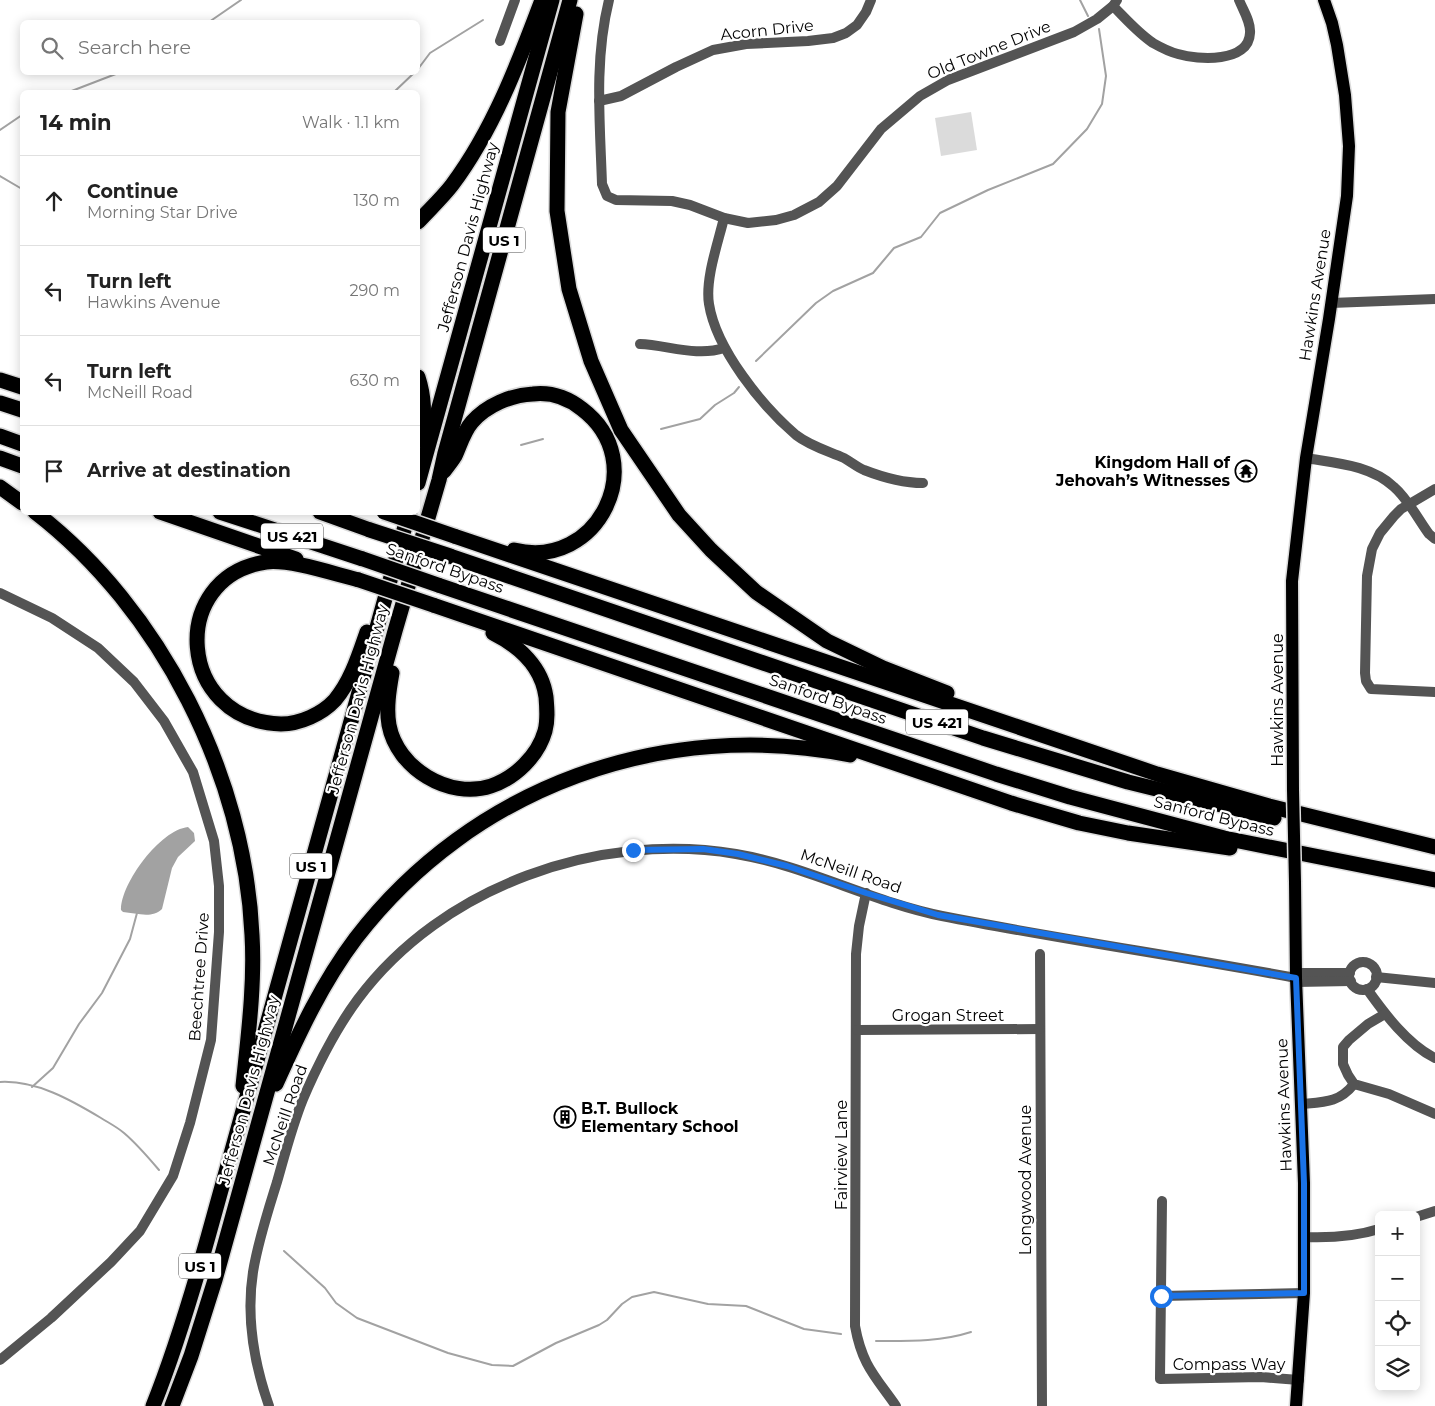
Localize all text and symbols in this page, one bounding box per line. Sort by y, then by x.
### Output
street label: Acorn Drive [720,16,814,44]
street label: Old Towne Drive [924,17,1054,83]
search box [20,20,420,75]
icon: search [38,34,66,62]
text: Search here [78,36,191,59]
text: 14 min [40,110,112,135]
text: Walk · 1.1 km [302,113,400,132]
street label: Jefferson Davis Highway [433,140,503,335]
text: Continue [87,180,178,203]
icon: ahead [40,187,68,215]
text: 130 m [353,191,400,210]
text: Morning Star Drive [87,203,238,222]
road number: US 1 [483,228,525,252]
street label: Hawkins Avenue [1295,228,1335,362]
text: Turn left [87,270,172,293]
icon: left [40,277,68,305]
text: 290 m [349,281,400,300]
text: Hawkins Avenue [87,293,220,312]
text: Turn left [87,360,172,383]
icon: left [40,367,68,395]
text: 630 m [349,371,400,390]
text: McNeill Road [87,383,193,402]
place label: Kingdom Hall of Jehovah’s Witnesses [1055,453,1231,490]
icon: arrive [40,457,68,485]
text: Arrive at destination [87,459,291,482]
temple icon: Kingdom Hall of Jehovah’s Witnesses [1234,459,1258,483]
road number: US 421 [261,524,323,548]
street label: Sanford Bypass [384,539,507,597]
street label: Jefferson Davis Highway [323,602,393,797]
street label: Hawkins Avenue [1268,633,1287,767]
street label: Sanford Bypass [767,670,890,728]
road number: US 421 [906,710,968,734]
street label: Sanford Bypass [1152,792,1276,840]
route end [622,839,645,862]
street label: McNeill Road [798,845,904,897]
road number: US 1 [290,854,332,878]
street label: Beechtree Drive [185,912,213,1042]
street label: Jefferson Davis Highway [214,993,284,1188]
street label: Grogan Street [892,1006,1005,1025]
street label: Hawkins Avenue [1272,1038,1296,1172]
street label: McNeill Road [259,1062,311,1168]
place label: B.T. Bullock Elementary School [581,1099,739,1136]
street label: Fairview Lane [832,1100,851,1210]
building icon: B.T. Bullock Elementary School [553,1105,577,1129]
street label: Longwood Avenue [1016,1105,1035,1255]
map controls [1375,1211,1420,1391]
button: + [1375,1211,1420,1256]
road number: US 1 [179,1254,221,1278]
button: − [1375,1256,1420,1301]
route start [1150,1285,1173,1308]
button: locate [1375,1301,1420,1346]
button: layers [1375,1346,1420,1391]
street label: Compass Way [1173,1355,1286,1374]

